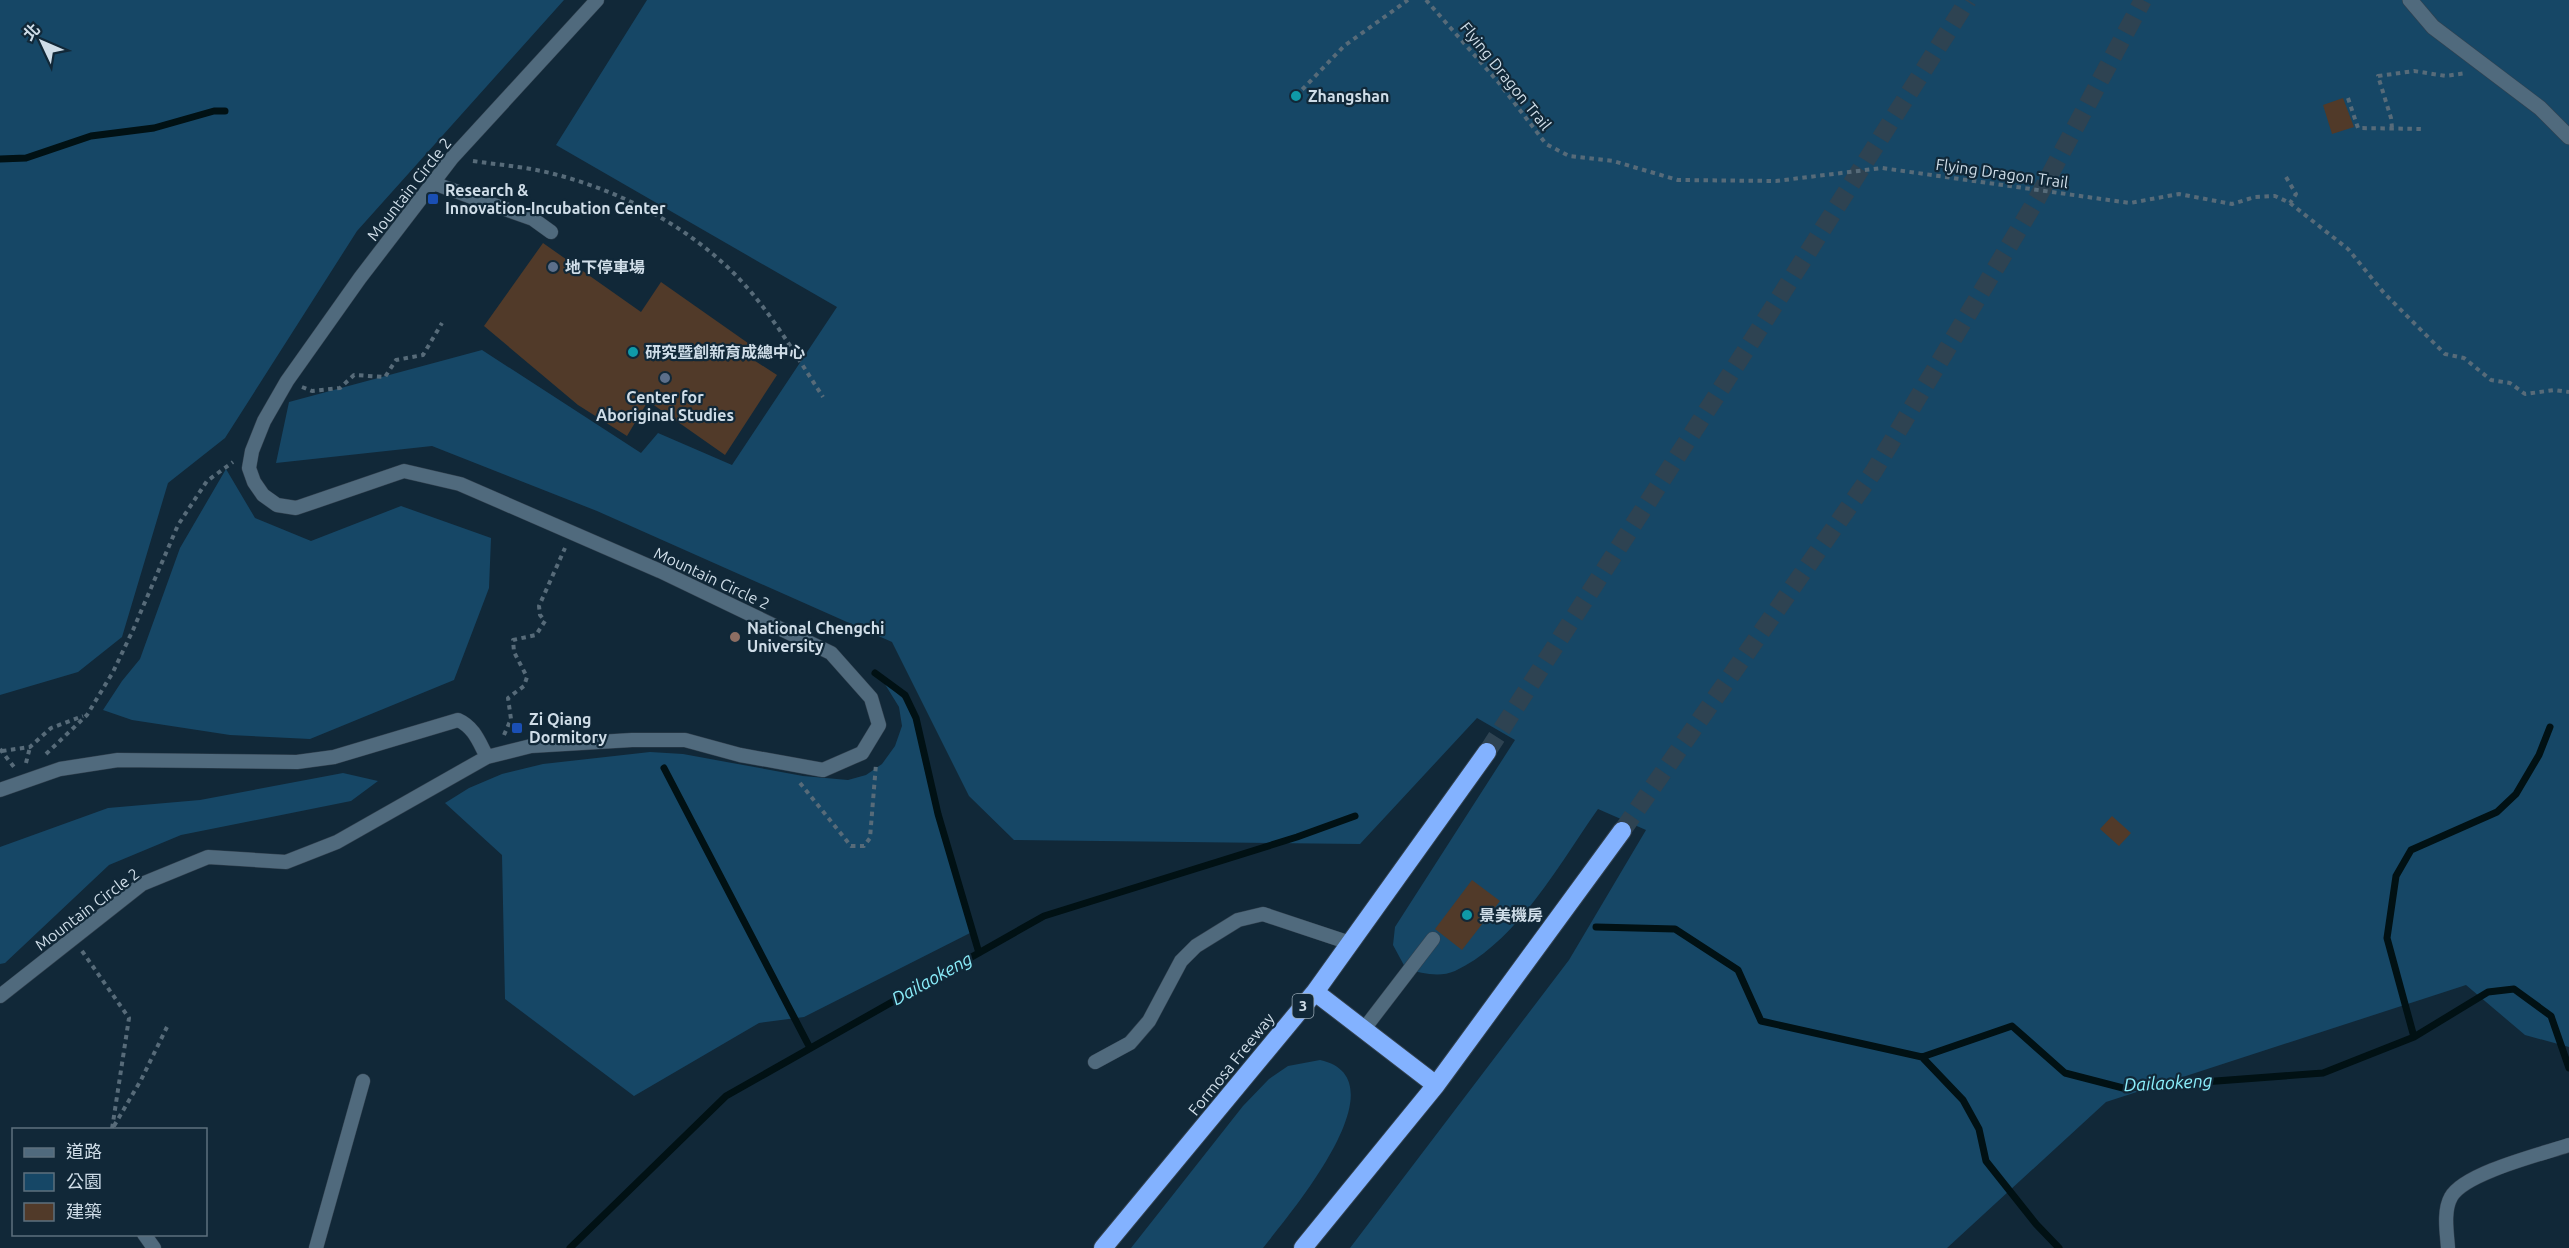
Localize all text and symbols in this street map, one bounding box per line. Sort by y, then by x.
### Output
north arrow [12,12,72,72]
street label: Flying Dragon Trail [1457,18,1555,134]
text: 北 [19,20,43,44]
place label: Zhangshan [1308,87,1389,105]
marker: Zhangshan [1289,89,1303,103]
street label: Mountain Circle 2 [363,134,455,244]
street label: Flying Dragon Trail [1934,155,2070,191]
place label: Research & Innovation-Incubation Center [445,181,666,217]
marker: Research & Innovation-Incubation Center [426,192,440,206]
place label: 地下停車場 [565,258,645,276]
marker: 地下停車場 [546,260,560,274]
place label: 研究暨創新育成總中心 [645,343,805,361]
marker: 研究暨創新育成總中心 [626,345,640,359]
marker: Center for Aboriginal Studies [658,371,672,385]
place label: Center for Aboriginal Studies [596,388,734,424]
street label: Mountain Circle 2 [651,543,773,613]
place label: National Chengchi University [747,619,885,655]
marker: National Chengchi University [728,630,742,644]
place label: Zi Qiang Dormitory [529,710,607,746]
marker: Zi Qiang Dormitory [510,721,524,735]
street label: Mountain Circle 2 [31,864,143,954]
place label: 景美機房 [1479,906,1543,924]
marker: 景美機房 [1460,908,1474,922]
water label: Dailaokeng [888,948,975,1008]
road number: 3 [1292,994,1314,1018]
street label: Formosa Freeway [1184,1009,1278,1119]
water label: Dailaokeng [2123,1070,2213,1094]
legend [12,1128,207,1236]
text: 道路 [66,1141,102,1161]
text: 公園 [66,1171,102,1191]
text: 建築 [66,1201,102,1221]

